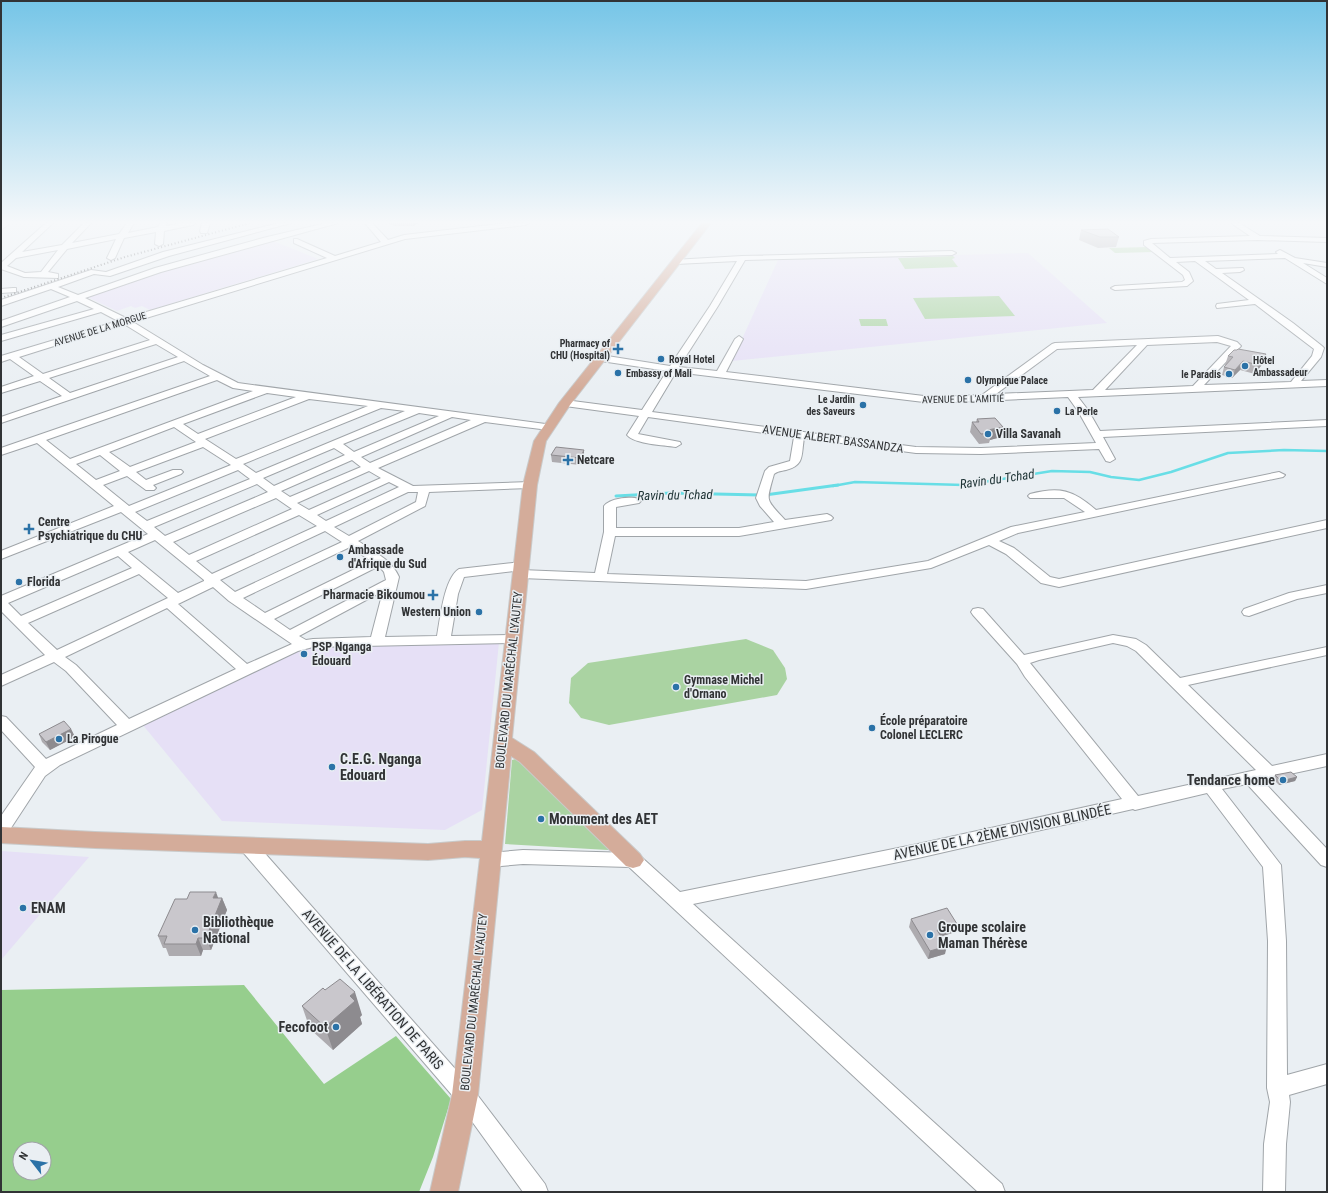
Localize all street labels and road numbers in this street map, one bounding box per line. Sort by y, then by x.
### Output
street label: AVENUE DE LA MORGUE [52,310,148,348]
street label: AVENUE DE L'AMITIÉ [922,392,1004,405]
street label: AVENUE ALBERT BASSANDZA [762,422,904,456]
street label: BOULEVARD DU MARÉCHAL LYAUTEY [492,590,525,769]
street label: AVENUE DE LA 2ÈME DIVISION BLINDÉE [891,800,1112,863]
street label: AVENUE DE LA LIBÉRATION DE PARIS [299,905,448,1072]
street label: BOULEVARD DU MARÉCHAL LYAUTEY [457,912,490,1091]

